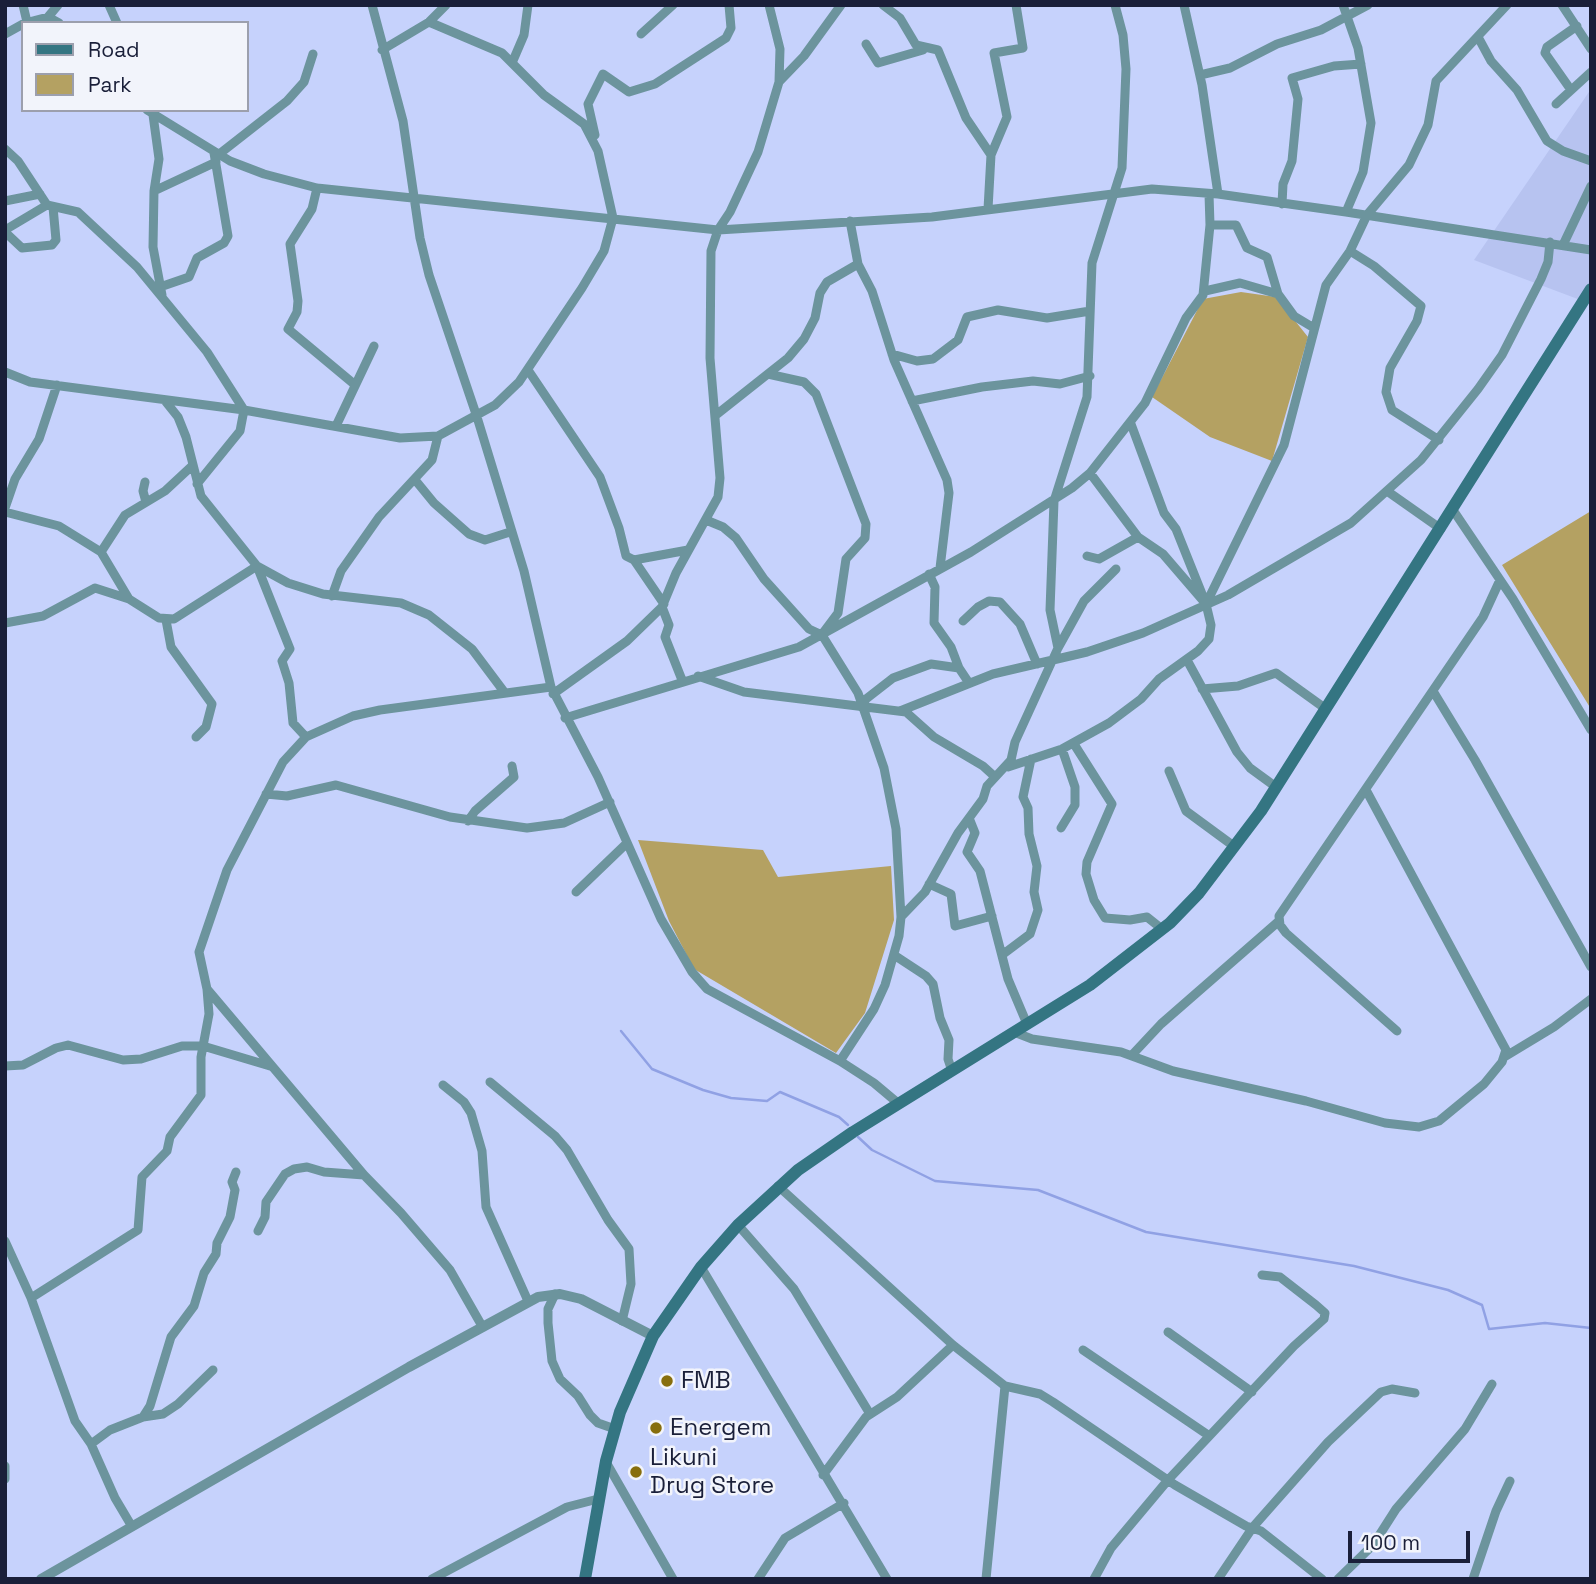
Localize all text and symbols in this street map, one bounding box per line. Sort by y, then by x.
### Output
legend [21,21,248,112]
text: Road [88,36,140,63]
text: Park [88,71,132,98]
place label: FMB [681,1367,731,1395]
marker: FMB [659,1373,675,1389]
place label: Energem [670,1414,771,1442]
marker: Energem [648,1420,664,1436]
place label: Likuni Drug Store [650,1444,774,1500]
marker: Likuni Drug Store [628,1464,644,1480]
scale bar [1351,1518,1474,1562]
text: 100 m [1361,1529,1420,1556]

